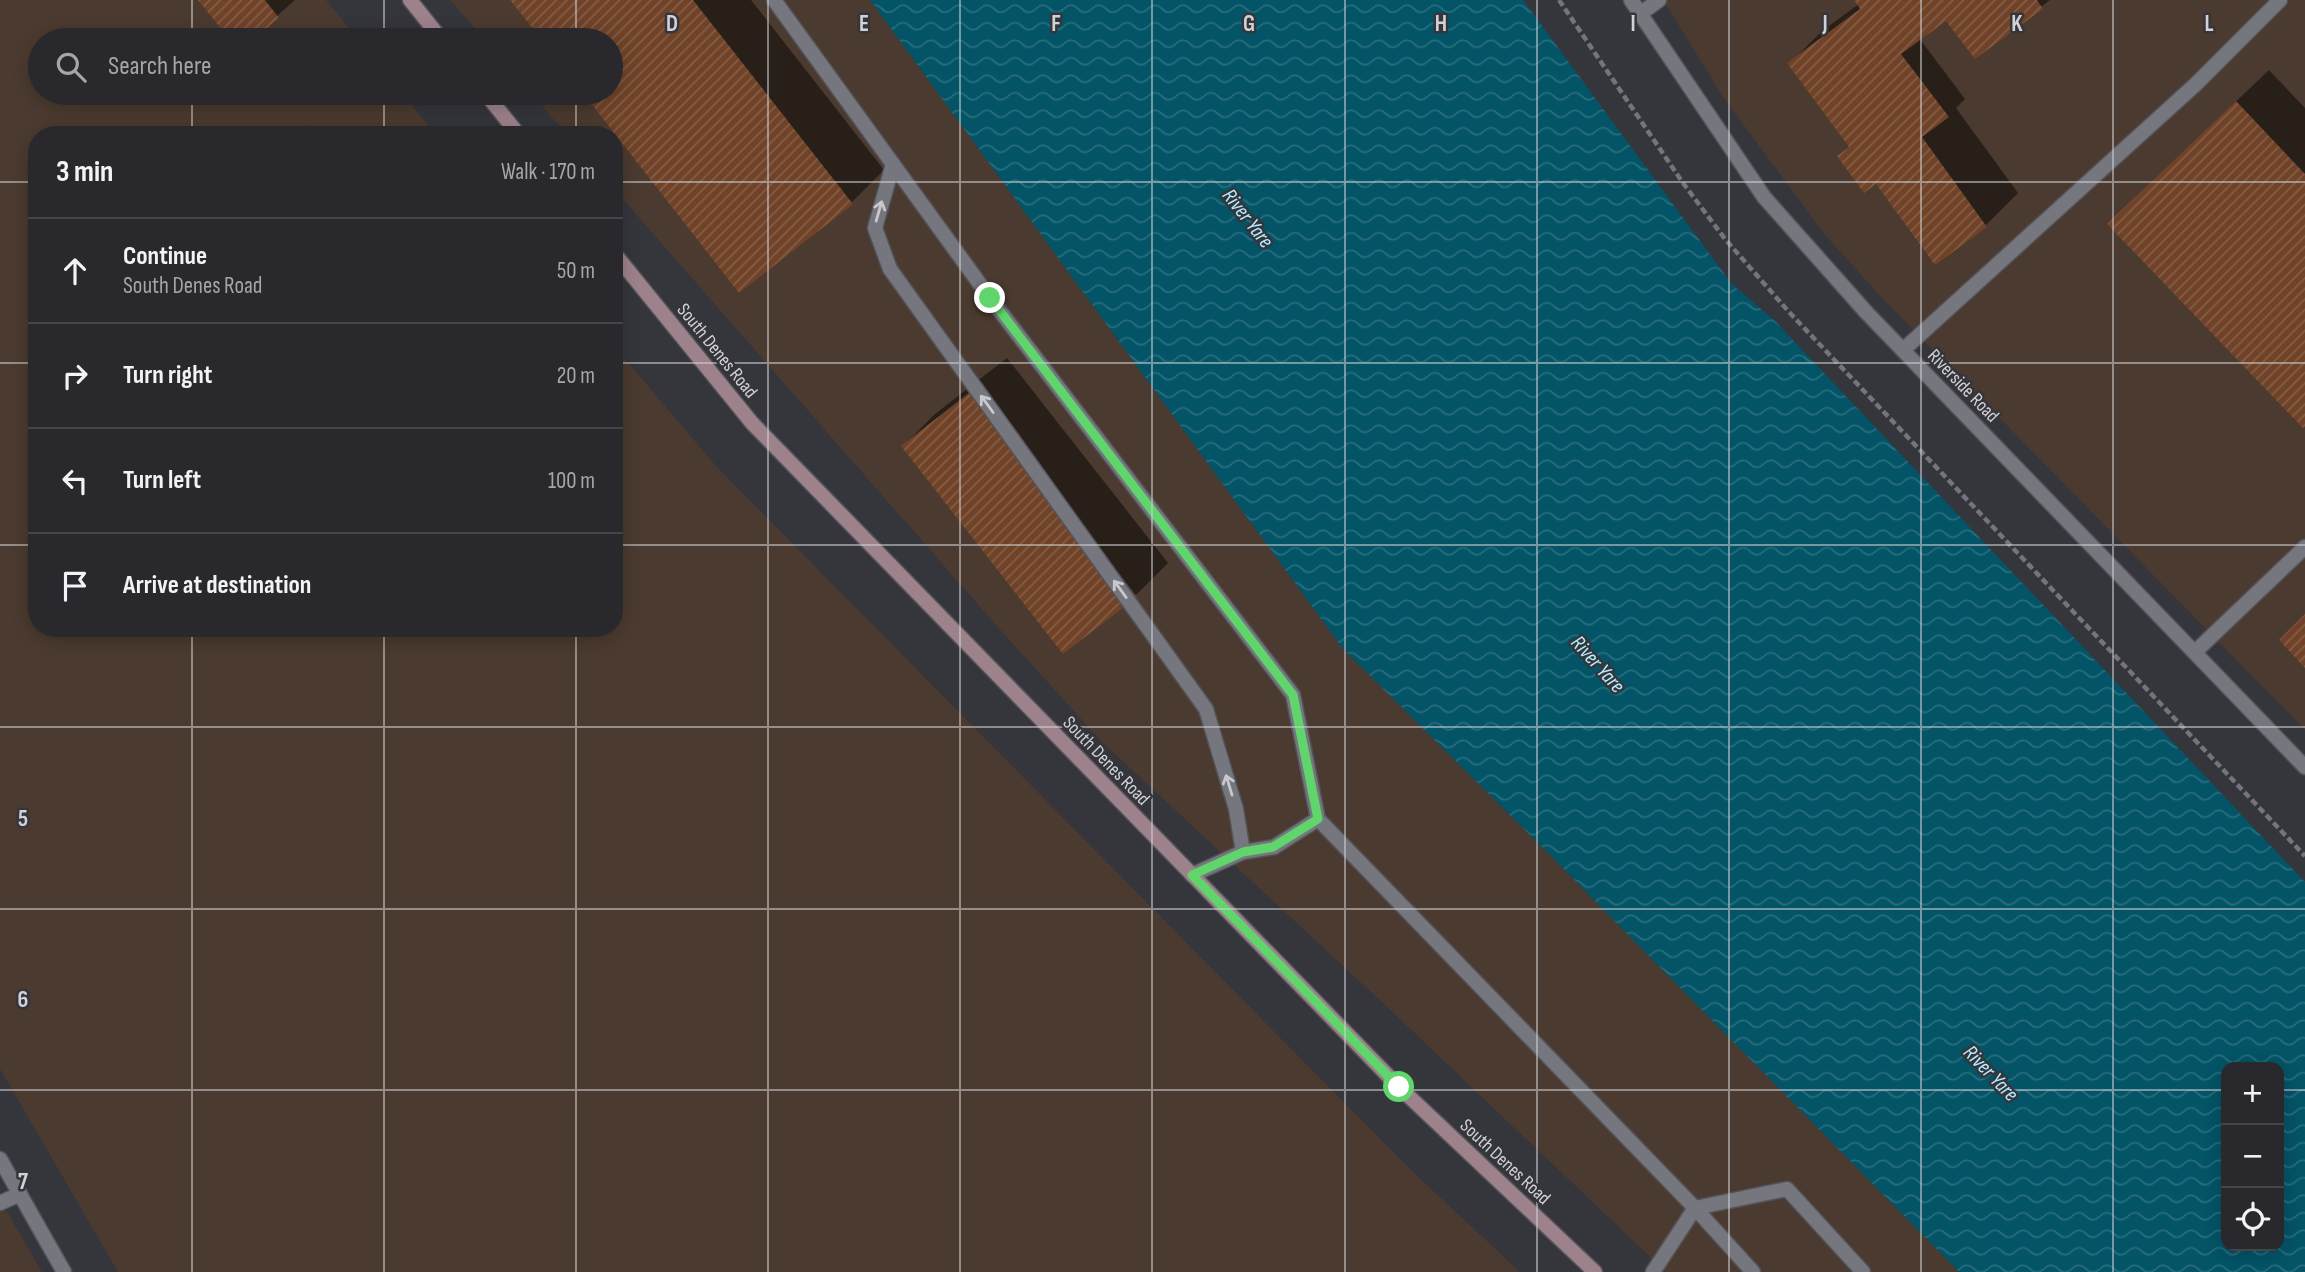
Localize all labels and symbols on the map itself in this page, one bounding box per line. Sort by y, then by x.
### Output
text: D [666,10,678,38]
text: E [859,10,869,38]
text: F [1051,10,1061,38]
text: G [1243,10,1255,38]
text: H [1435,10,1447,38]
text: I [1630,10,1636,38]
text: J [1821,10,1828,38]
text: K [2011,10,2023,38]
text: L [2204,10,2214,38]
water label: River Yare [1217,184,1278,253]
one-way arrow [874,200,887,222]
route end [974,282,1005,313]
street label: South Denes Road [672,299,762,403]
street label: Riverside Road [1922,345,2003,427]
one-way arrow [980,395,994,414]
one-way arrow [1112,580,1127,599]
water label: River Yare [1566,631,1630,698]
street label: South Denes Road [1058,712,1154,810]
one-way arrow [1221,774,1234,796]
text: 5 [18,805,28,833]
text: 6 [18,986,28,1014]
water label: River Yare [1958,1040,2023,1107]
route start [1383,1071,1414,1102]
street label: South Denes Road [1455,1114,1555,1210]
text: 7 [18,1168,28,1196]

